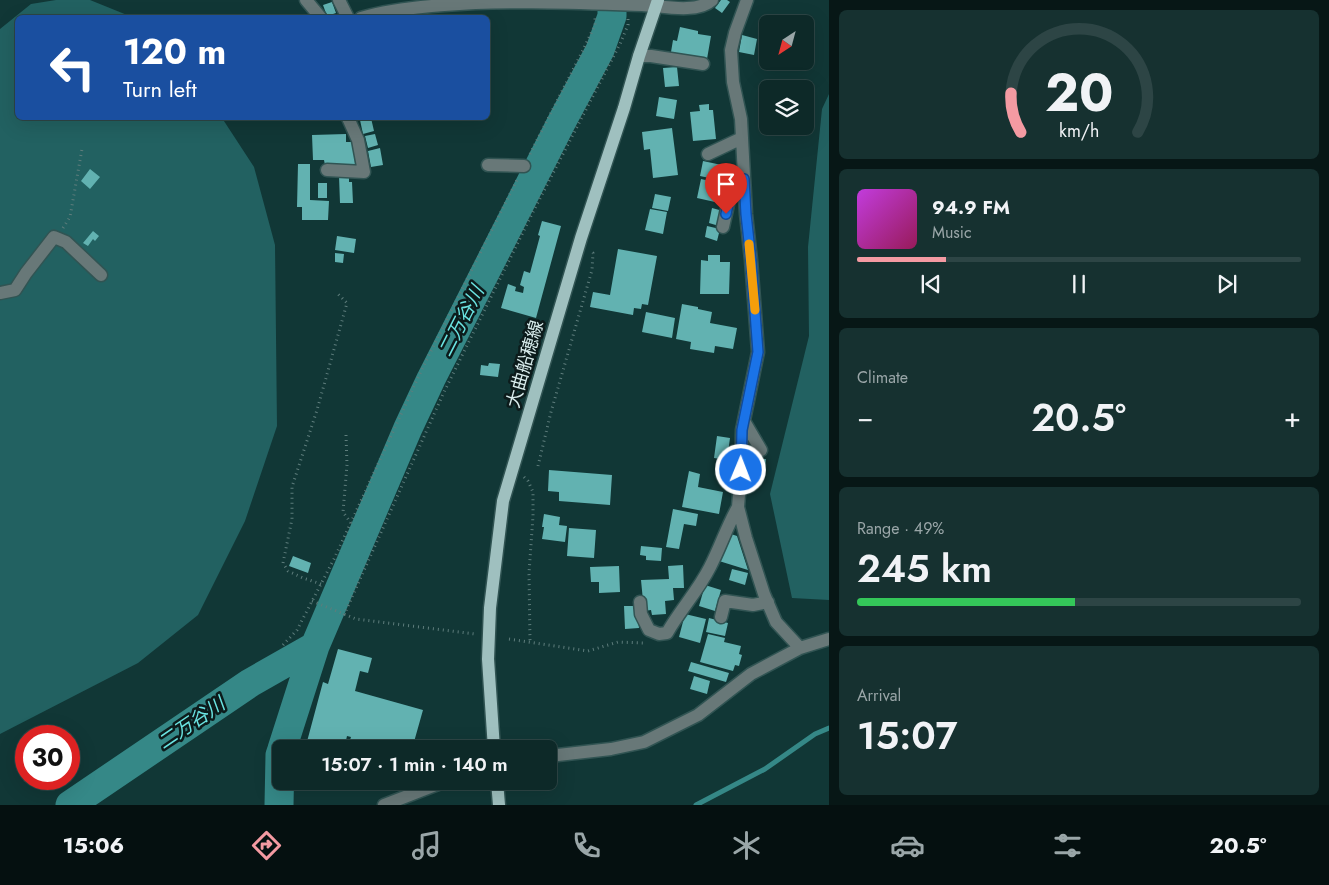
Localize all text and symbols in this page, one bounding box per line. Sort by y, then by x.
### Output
north arrow [759,15,814,70]
map controls [759,15,814,135]
text: 120 m [123,27,226,77]
icon: left [40,35,105,100]
text: 20 [1045,55,1113,131]
text: Turn left [123,73,197,105]
button: layers [759,80,814,135]
text: km/h [1059,118,1099,144]
pin [705,163,747,214]
icon: arrive [712,170,740,198]
text: 94.9 FM [932,194,1010,221]
text: Music [932,221,972,244]
icon: previous [917,270,945,298]
icon: pause [1065,270,1093,298]
icon: next [1213,270,1241,298]
water label: 二万谷川 [432,279,491,361]
street label: 大曲船穂線 [500,317,550,411]
text: Climate [857,366,908,389]
text: 20.5° [1031,390,1126,445]
text: − [857,397,874,438]
text: + [1284,397,1301,438]
position arrow [714,443,766,495]
text: Range · 49% [857,517,944,540]
text: 245 km [857,541,992,596]
text: Arrival [857,684,901,707]
water label: 二万谷川 [152,689,232,755]
text: 15:07 [857,708,958,763]
speed limit sign: 30 [15,725,80,790]
text: 15:07 · 1 min · 140 m [321,751,508,778]
icon: directions [249,828,284,863]
icon: music [409,828,444,863]
icon: phone [569,828,604,863]
icon: climate [729,828,764,863]
icon: car [890,828,925,863]
icon: filters [1050,828,1085,863]
text: 15:06 [63,829,124,861]
text: 20.5° [1210,829,1266,861]

